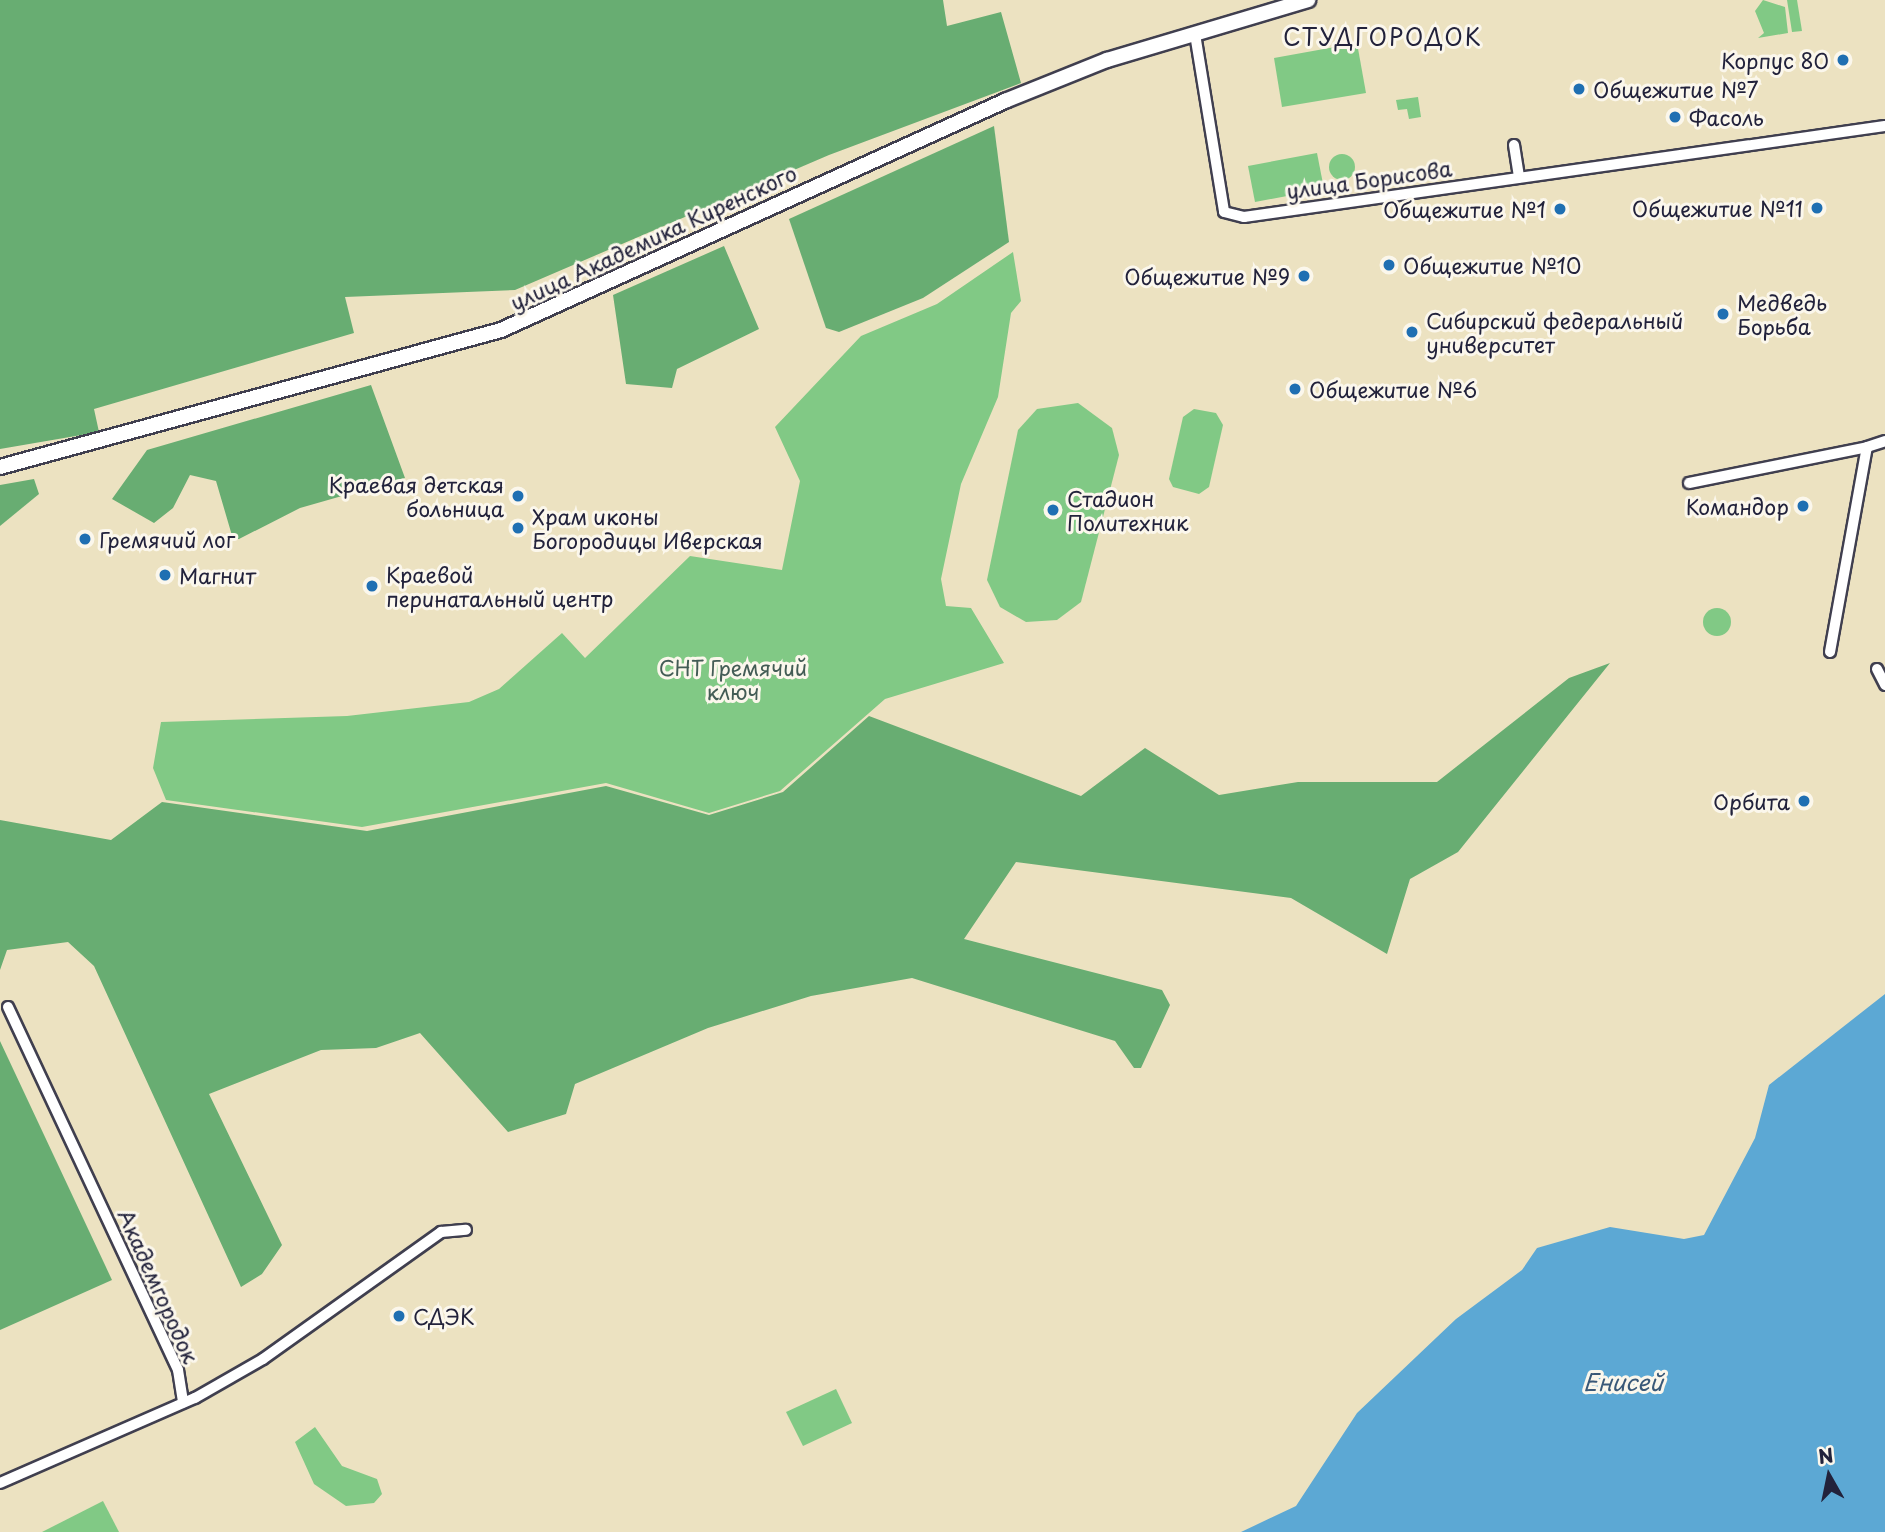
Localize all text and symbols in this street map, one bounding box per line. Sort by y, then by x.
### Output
district label: СТУДГОРОДОК [1286,23,1480,51]
place label: Корпус 80 [1720,47,1829,73]
marker: Корпус 80 [1835,52,1851,68]
place label: Общежитие №7 [1593,76,1758,102]
marker: Общежитие №7 [1571,81,1587,97]
place label: Фасоль [1689,104,1764,130]
marker: Фасоль [1667,109,1683,125]
street label: улица Борисова [1284,155,1454,203]
street label: улица Академика Киренского [505,159,801,315]
place label: Общежитие №11 [1633,195,1803,221]
place label: Общежитие №1 [1384,196,1546,222]
marker: Общежитие №11 [1809,200,1825,216]
marker: Общежитие №1 [1552,201,1568,217]
place label: Общежитие №10 [1403,252,1581,278]
marker: Общежитие №10 [1381,257,1397,273]
place label: Общежитие №9 [1125,263,1290,289]
marker: Общежитие №9 [1296,268,1312,284]
place label: Медведь Борьба [1737,289,1827,339]
marker: Медведь Борьба [1715,306,1731,322]
place label: Сибирский федеральный университет [1426,307,1685,357]
marker: Сибирский федеральный университет [1404,324,1420,340]
place label: Общежитие №6 [1309,376,1477,402]
marker: Общежитие №6 [1287,381,1303,397]
place label: Краевая детская больница [329,471,504,521]
place label: Стадион Политехник [1067,485,1188,535]
marker: Краевая детская больница [510,488,526,504]
place label: Командор [1686,493,1789,519]
marker: Командор [1795,498,1811,514]
marker: Стадион Политехник [1045,502,1061,518]
place label: Храм иконы Богородицы Иверская [532,503,763,553]
marker: Храм иконы Богородицы Иверская [510,520,526,536]
place label: Гремячий лог [99,526,235,552]
marker: Гремячий лог [77,531,93,547]
place label: Краевой перинатальный центр [386,561,614,611]
place label: Магнит [179,562,256,588]
marker: Магнит [157,567,173,583]
marker: Краевой перинатальный центр [364,578,380,594]
park label: СНТ Гремячий ключ [658,654,808,704]
place label: Орбита [1713,788,1790,814]
marker: Орбита [1796,793,1812,809]
street label: Академгородок [114,1205,204,1367]
place label: СДЭК [413,1303,475,1329]
marker: СДЭК [391,1308,407,1324]
water label: Енисей [1583,1368,1663,1396]
text: N [1816,1440,1835,1470]
north arrow [1794,1441,1864,1511]

